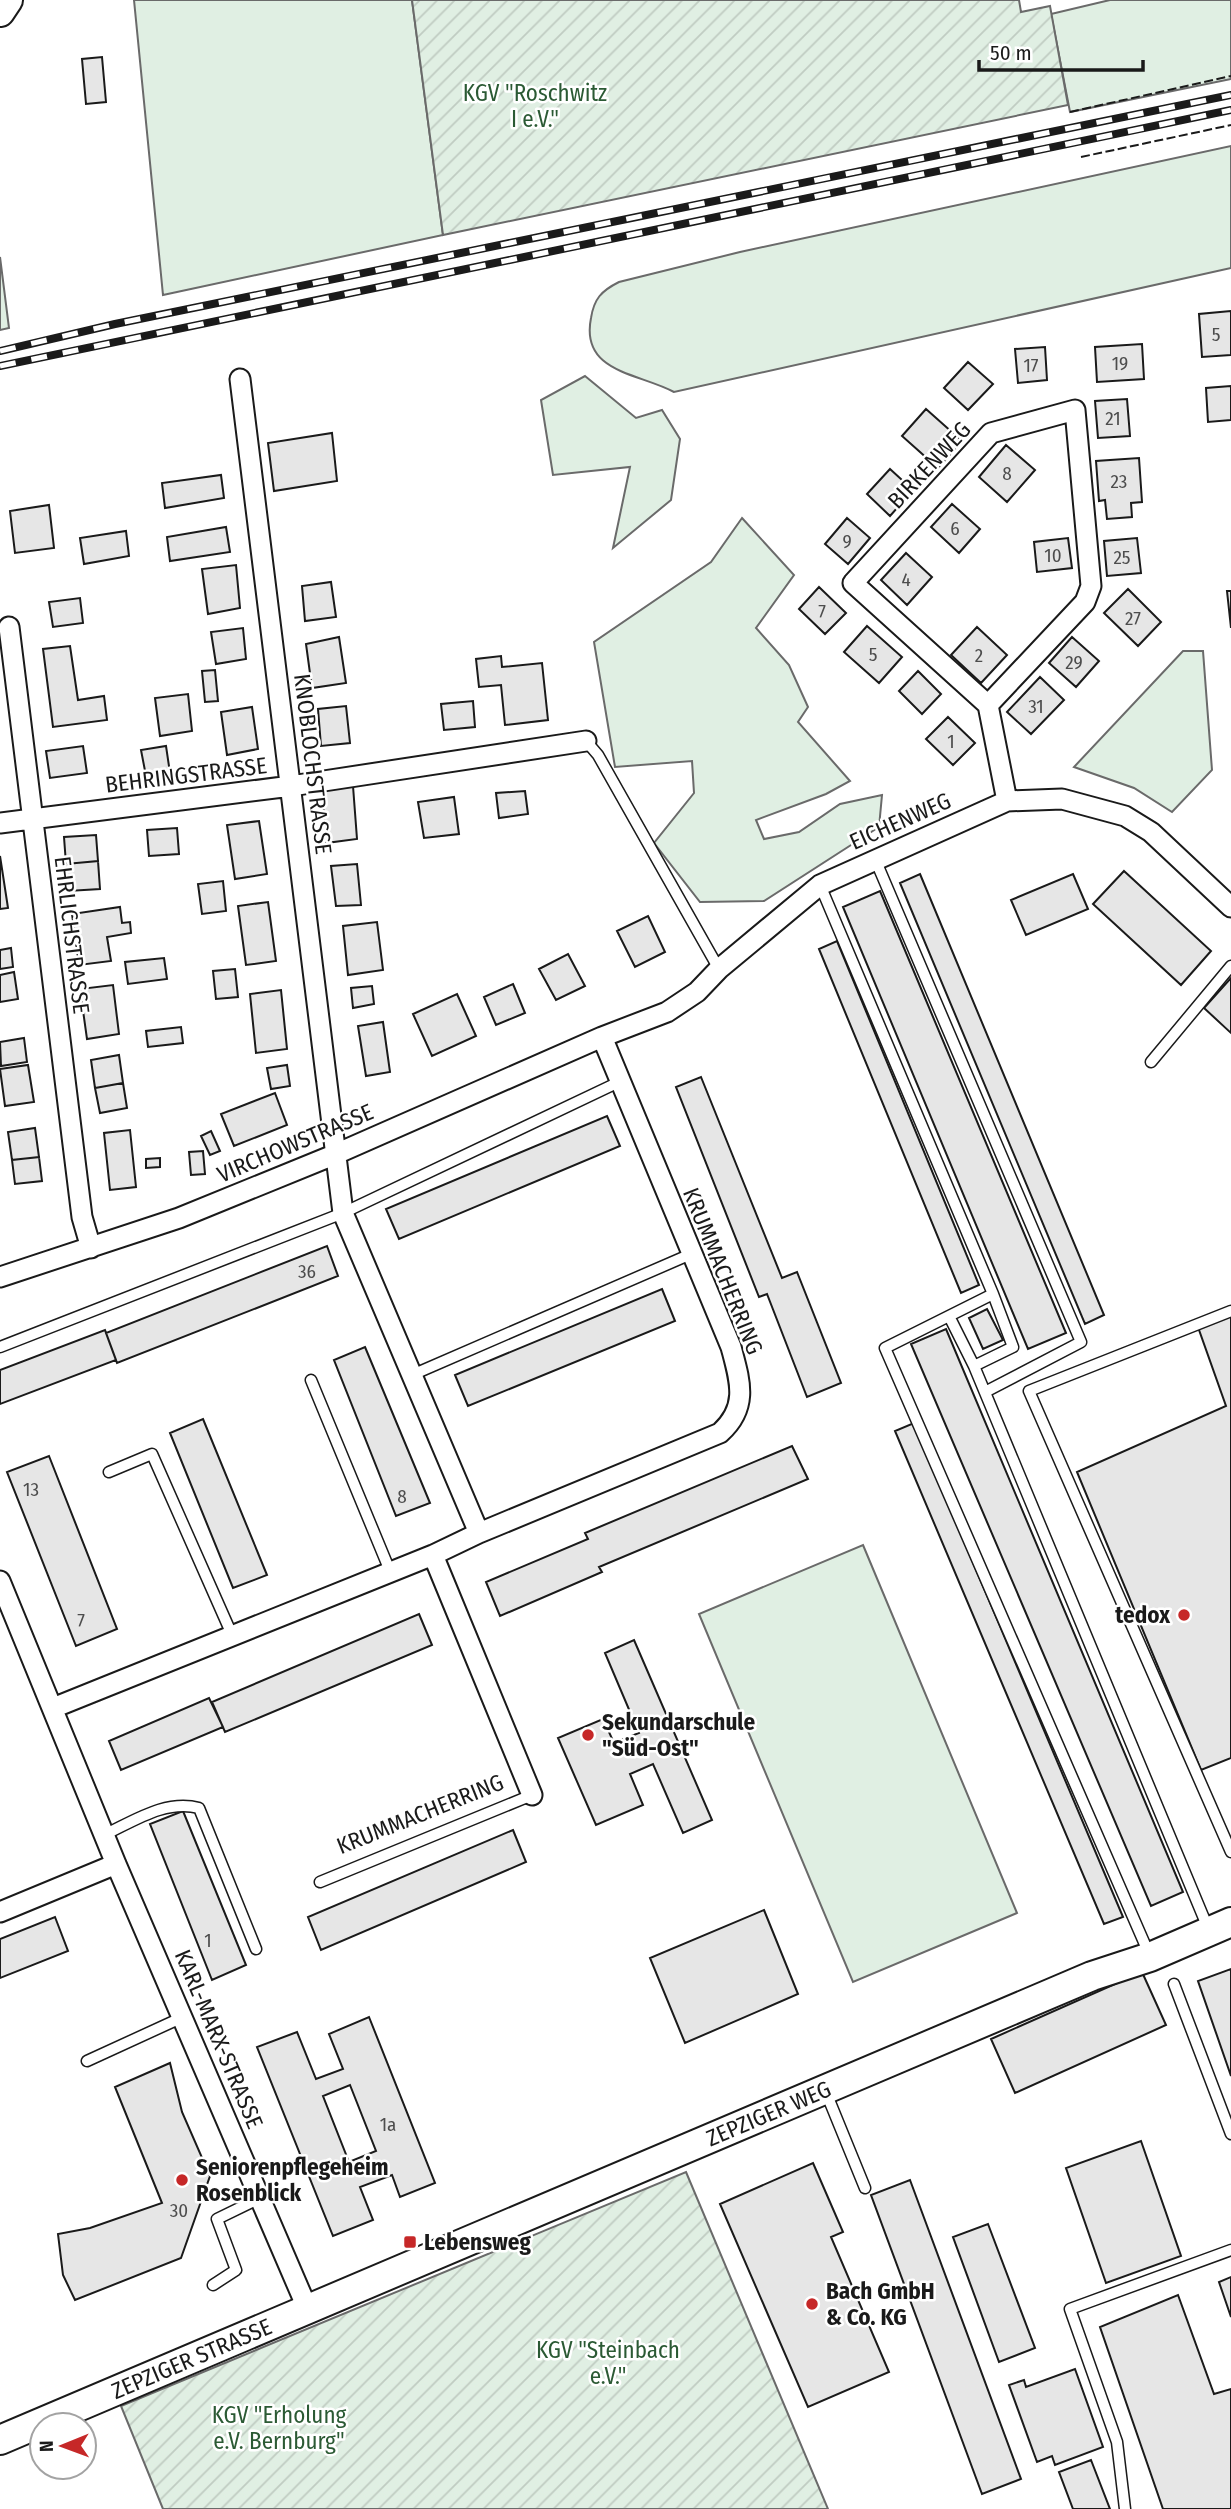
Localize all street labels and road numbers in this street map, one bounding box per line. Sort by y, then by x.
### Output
street label: BIRKENWEG [882,416,976,514]
street label: KNOBLOCHSTRASSE [288,672,338,856]
street label: BEHRINGSTRASSE [104,751,268,799]
street label: EICHENWEG [845,786,955,856]
street label: EHRLICHSTRASSE [48,855,96,1015]
street label: VIRCHOWSTRASSE [213,1098,377,1188]
street label: KRUMMACHERRING [677,1184,769,1358]
street label: KRUMMACHERRING [333,1768,507,1860]
street label: KARL-MARX-STRASSE [169,1945,269,2133]
street label: ZEPZIGER WEG [702,2075,835,2152]
street label: ZEPZIGER STRASSE [107,2312,276,2405]

